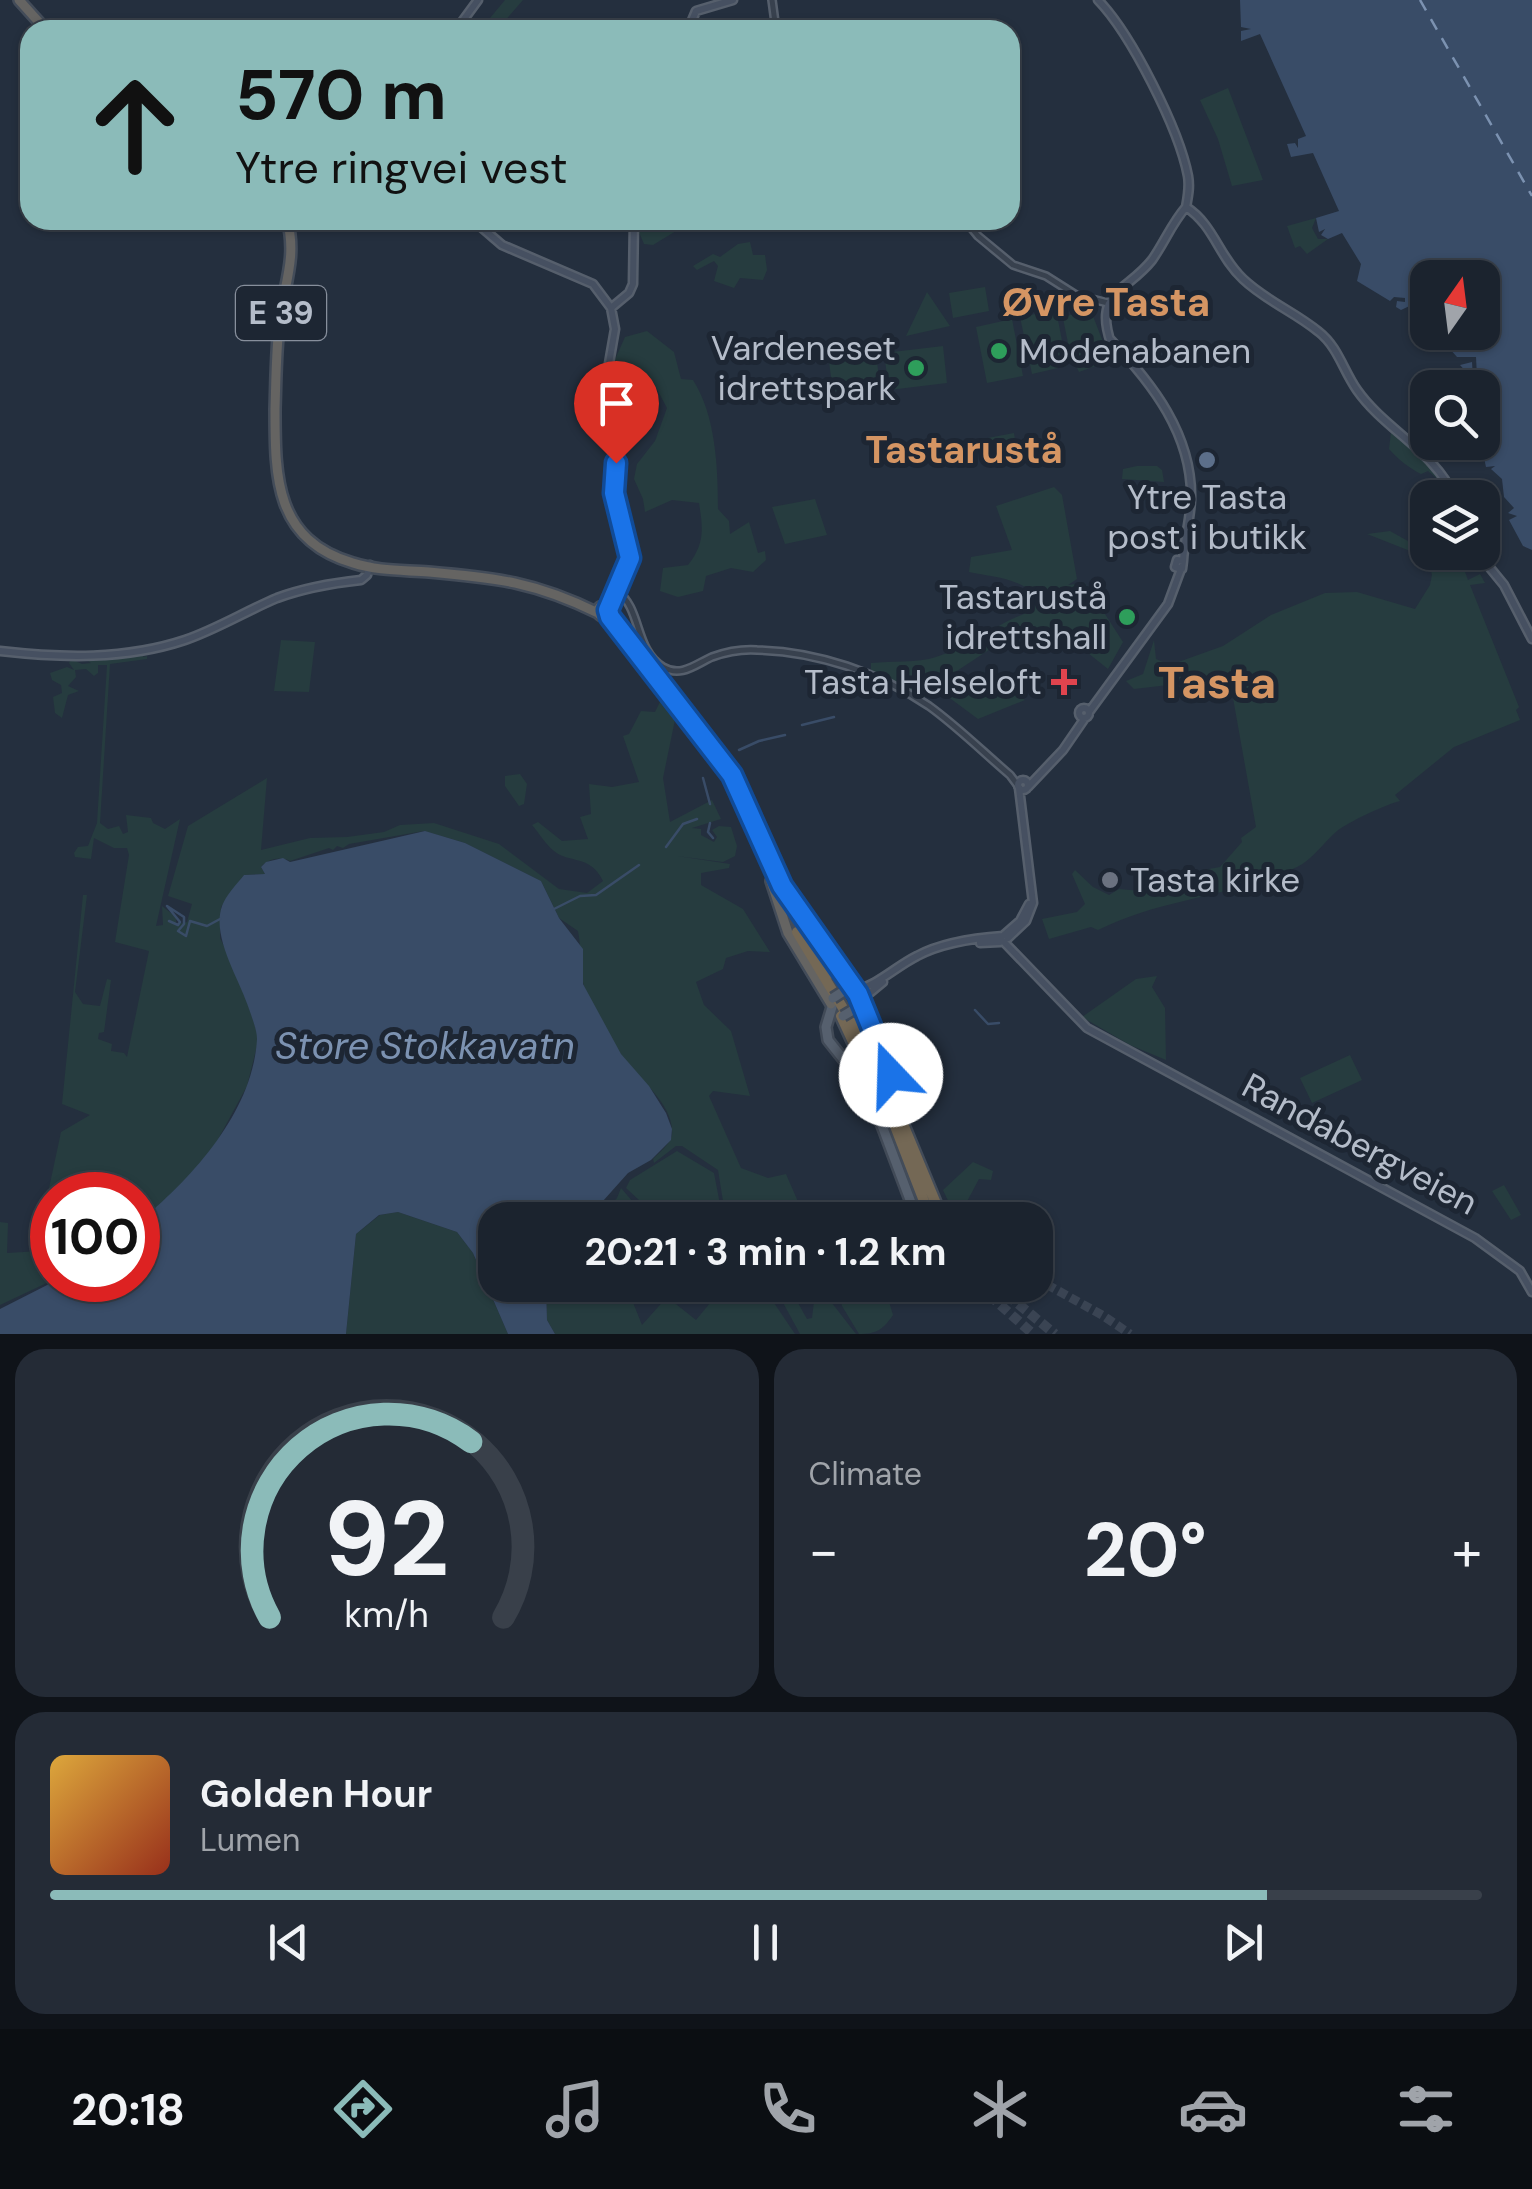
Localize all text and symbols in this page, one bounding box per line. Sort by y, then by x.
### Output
text: 570 m [235,50,447,141]
icon: ahead [70,60,200,190]
text: Ytre ringvei vest [235,138,568,197]
north arrow [1410,260,1500,350]
map controls [1410,260,1500,570]
district label: Øvre Tasta [1002,276,1210,328]
road number: E 39 [236,286,326,340]
place label: Vardeneset idrettspark [711,325,896,411]
place label: Modenabanen [1019,328,1251,374]
marker: Modenabanen [988,340,1010,362]
marker: Vardeneset idrettspark [905,357,927,379]
pin [574,361,659,464]
button: search [1410,370,1500,460]
icon: arrive [589,376,644,431]
district label: Tastarustå [865,425,1063,475]
marker: Ytre Tasta post i butikk [1196,449,1218,471]
place label: Ytre Tasta post i butikk [1107,474,1307,560]
button: layers [1410,480,1500,570]
place label: Tastarustå idrettshall [939,574,1107,660]
marker: Tastarustå idrettshall [1116,606,1138,628]
district label: Tasta [1158,653,1276,712]
place label: Tasta Helseloft [804,659,1042,705]
marker: Tasta Helseloft [1051,669,1077,695]
place label: Tasta kirke [1130,857,1300,903]
marker: Tasta kirke [1099,869,1121,891]
water label: Store Stokkavatn [275,1021,575,1071]
position arrow [839,1023,943,1127]
street label: Randabergveien [1234,1063,1486,1225]
speed limit sign: 100 [30,1172,160,1302]
text: 20:21 · 3 min · 1.2 km [584,1227,947,1277]
text: Climate [809,1453,922,1495]
text: 92 [324,1472,449,1607]
text: 20° [1084,1502,1207,1599]
text: − [809,1515,839,1587]
text: + [1452,1515,1482,1587]
text: km/h [345,1592,429,1638]
text: Golden Hour [200,1769,432,1819]
text: Lumen [200,1819,300,1861]
icon: previous [261,1915,316,1970]
icon: pause [738,1915,793,1970]
icon: next [1216,1915,1271,1970]
icon: directions [328,2074,398,2144]
icon: music [540,2074,610,2144]
icon: phone [753,2074,823,2144]
icon: climate [965,2074,1035,2144]
icon: car [1178,2074,1248,2144]
icon: filters [1391,2074,1461,2144]
text: 20:18 [71,2080,185,2139]

